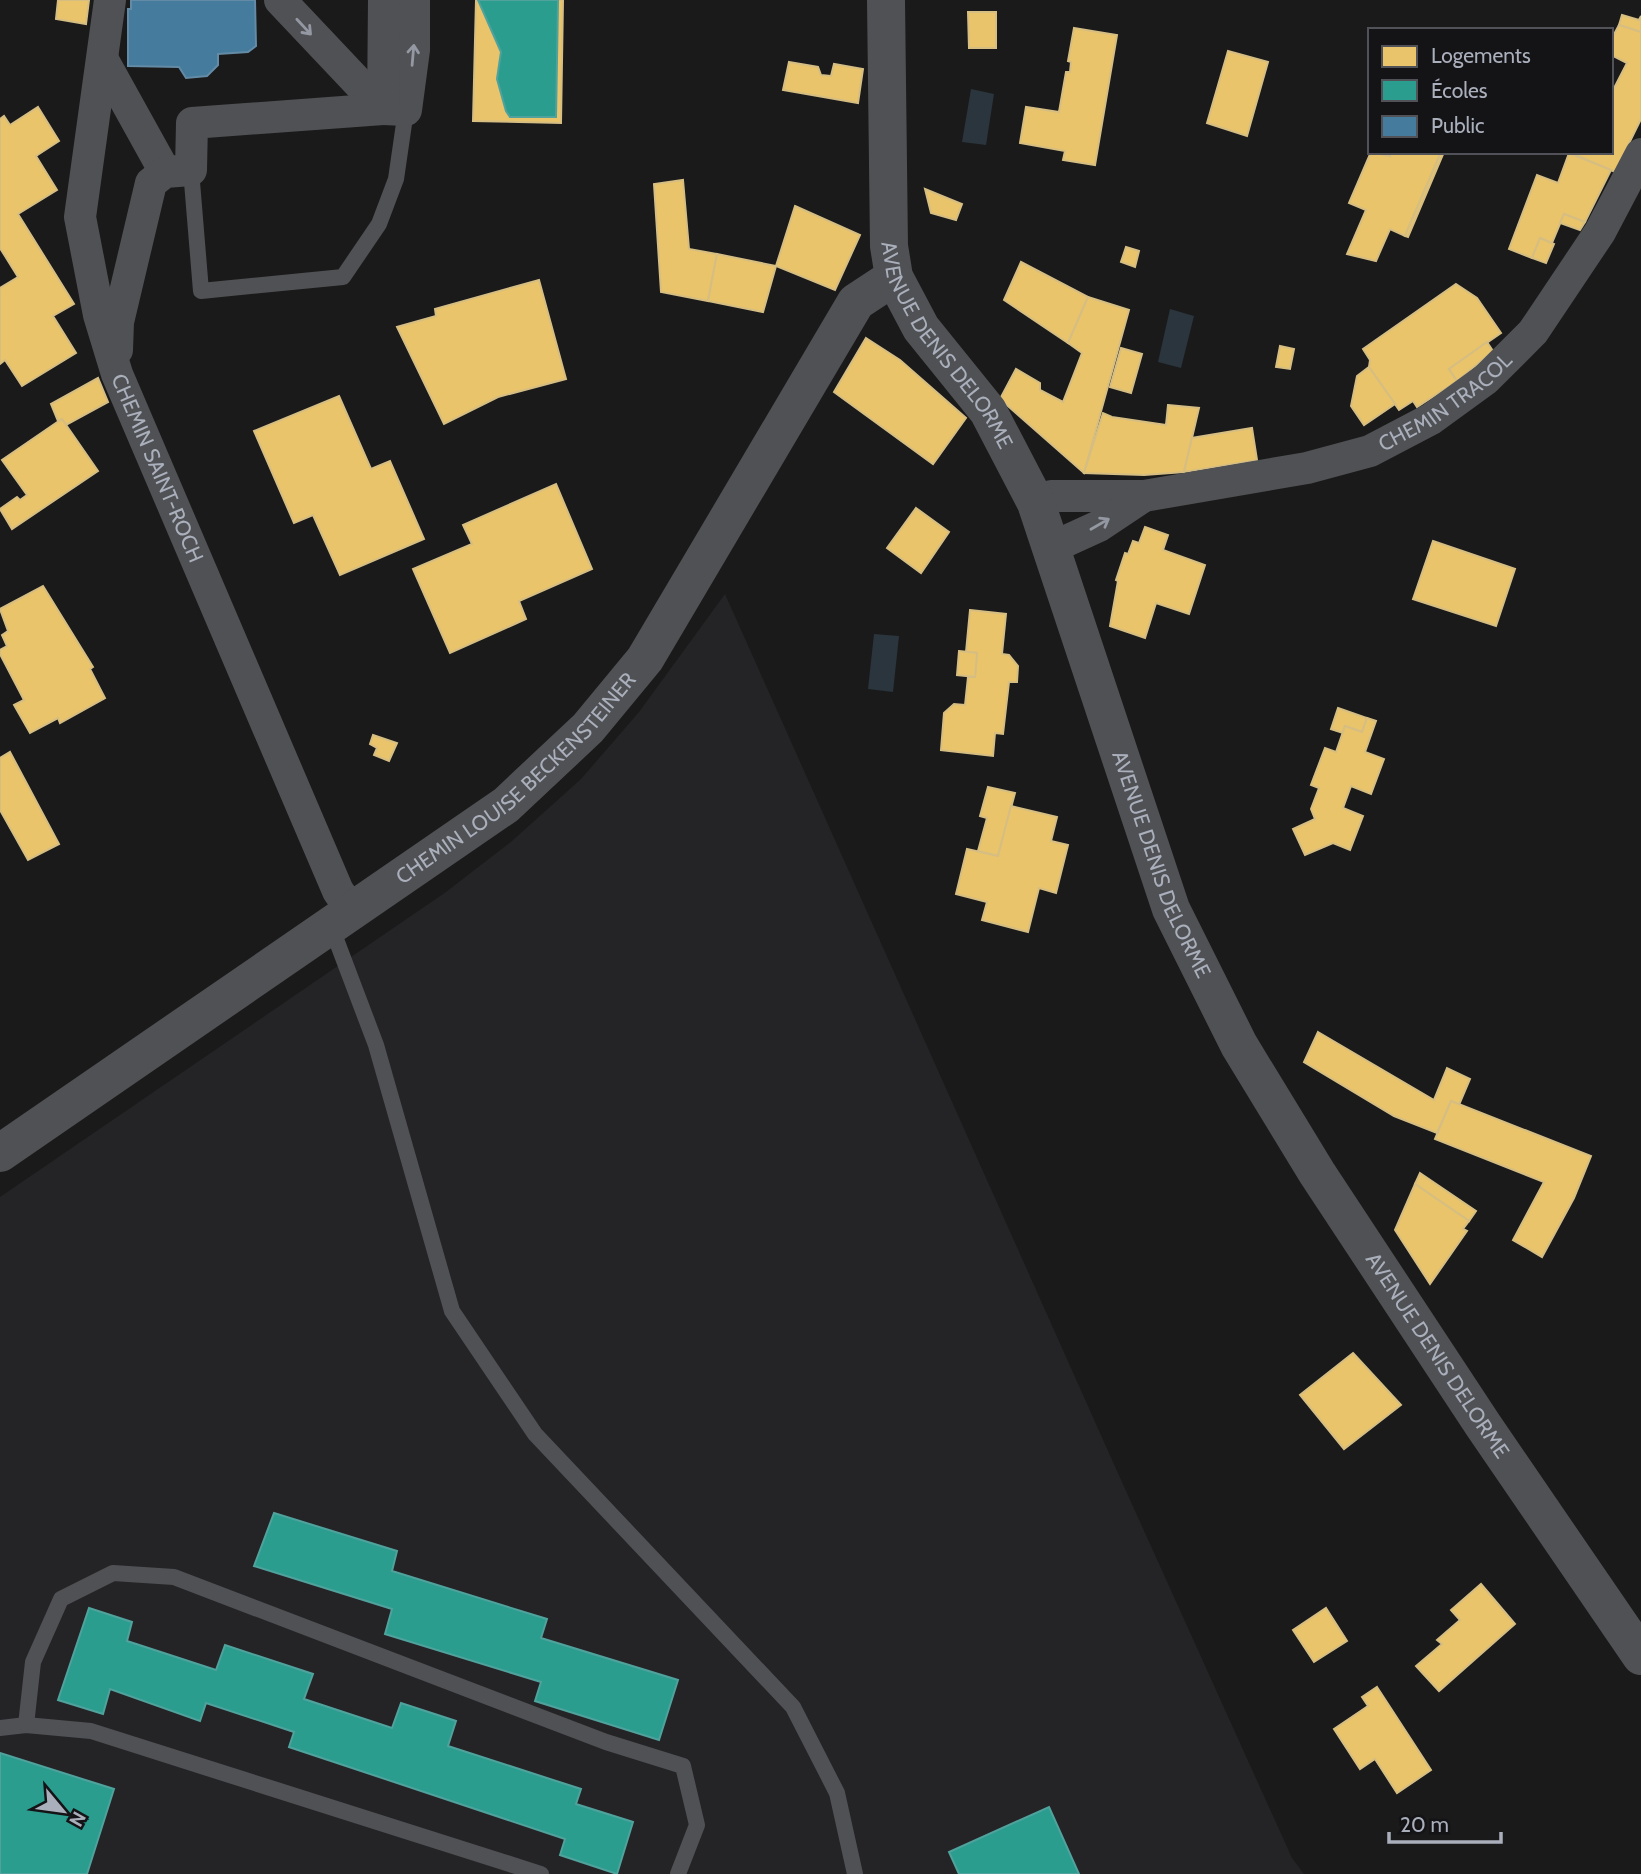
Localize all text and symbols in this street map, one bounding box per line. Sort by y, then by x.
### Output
one-way arrow [296,18,313,35]
legend [1368,28,1613,154]
text: Logements [1431,43,1531,68]
one-way arrow [407,45,420,67]
text: Écoles [1431,78,1488,103]
text: Public [1431,113,1485,138]
street label: AVENUE DENIS DELORME [876,239,1018,453]
street label: CHEMIN TRACOL [1374,347,1517,456]
street label: CHEMIN SAINT-ROCH [106,370,209,566]
one-way arrow [1089,517,1110,530]
street label: CHEMIN LOUISE BECKENSTEINER [391,667,641,889]
street label: AVENUE DENIS DELORME [1107,747,1216,982]
street label: AVENUE DENIS DELORME [1361,1248,1515,1463]
north arrow [28,1776,98,1846]
scale bar [1389,1800,1501,1844]
text: N [64,1808,91,1830]
text: 20 m [1400,1812,1449,1837]

